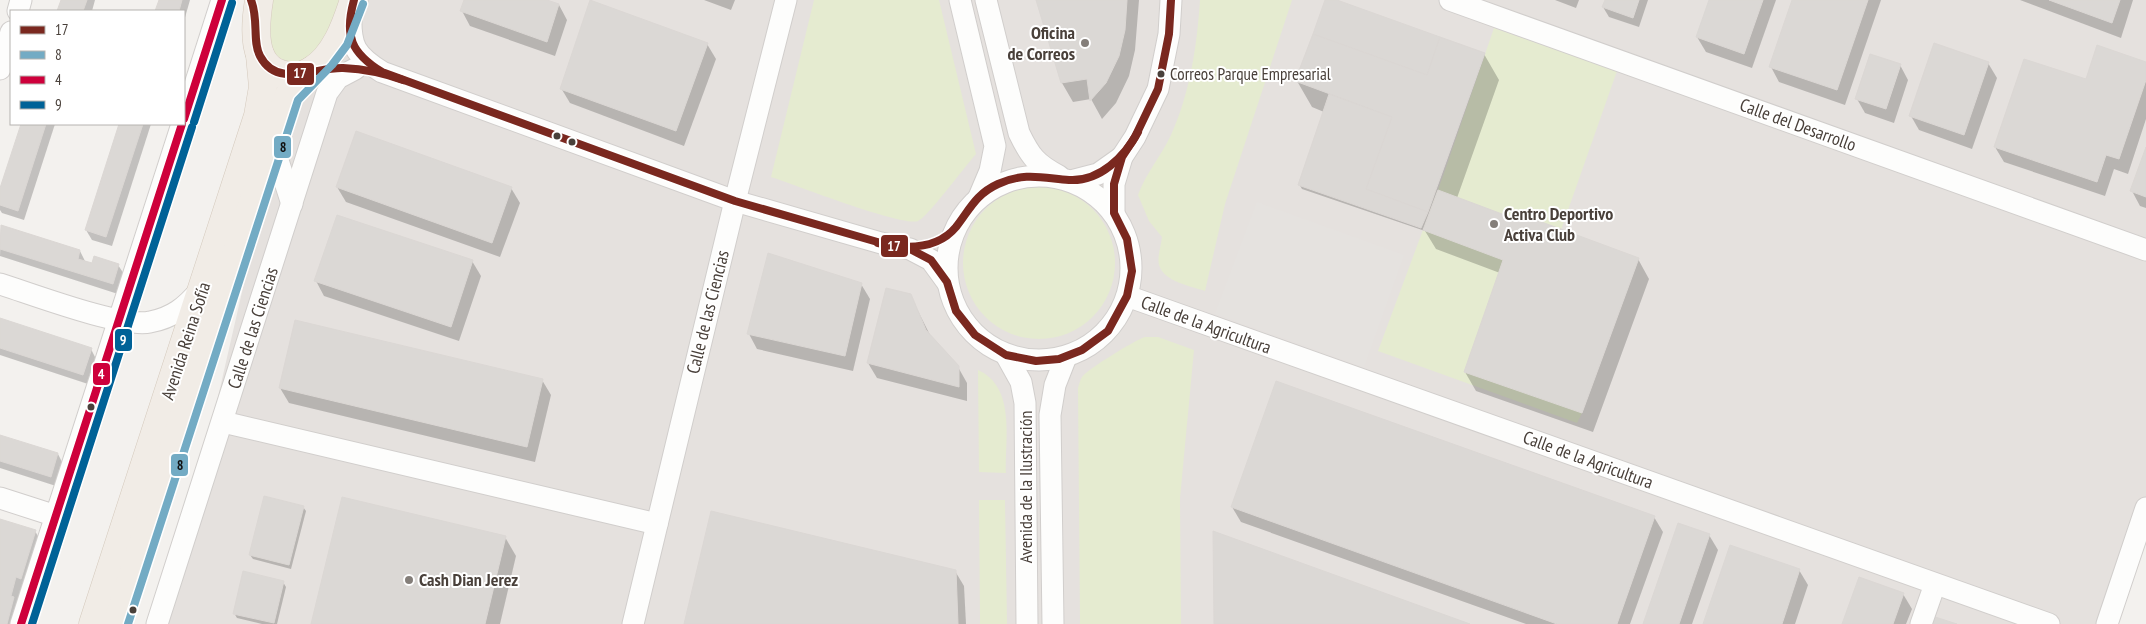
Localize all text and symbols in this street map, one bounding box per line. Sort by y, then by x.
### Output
legend [10,10,185,125]
text: 17 [55,20,69,39]
place label: Oficina de Correos [1008,21,1075,65]
marker: Oficina de Correos [1079,37,1091,49]
text: 8 [55,45,62,64]
line badge: 17 [286,62,315,86]
place label: Correos Parque Empresarial [1170,63,1331,85]
text: 17 [293,64,307,82]
marker: Correos Parque Empresarial [1156,69,1166,79]
text: 4 [55,70,62,89]
street label: Calle del Desarrollo [1737,93,1860,156]
text: 9 [55,95,62,114]
unlabelled marker [552,131,562,141]
line badge: 8 [273,135,292,159]
unlabelled marker [567,137,577,147]
text: 8 [280,138,286,156]
place label: Centro Deportivo Activa Club [1503,202,1613,246]
marker: Centro Deportivo Activa Club [1488,218,1500,230]
line badge: 17 [880,234,909,258]
text: 17 [887,237,901,255]
street label: Calle de las Ciencias [681,248,734,376]
street label: Calle de las Ciencias [222,264,283,391]
street label: Avenida Reina Sofía [156,279,215,403]
street label: Calle de la Agricultura [1138,290,1274,359]
line badge: 9 [114,328,133,352]
text: 9 [120,331,127,349]
line badge: 4 [92,362,111,386]
text: 4 [98,365,105,383]
unlabelled marker [86,402,96,412]
street label: Avenida de la Ilustración [1014,411,1037,563]
street label: Calle de la Agricultura [1520,425,1656,494]
line badge: 8 [170,453,189,477]
text: 8 [177,456,183,474]
place label: Cash Dian Jerez [419,568,518,591]
marker: Cash Dian Jerez [403,574,415,586]
unlabelled marker [128,605,138,615]

